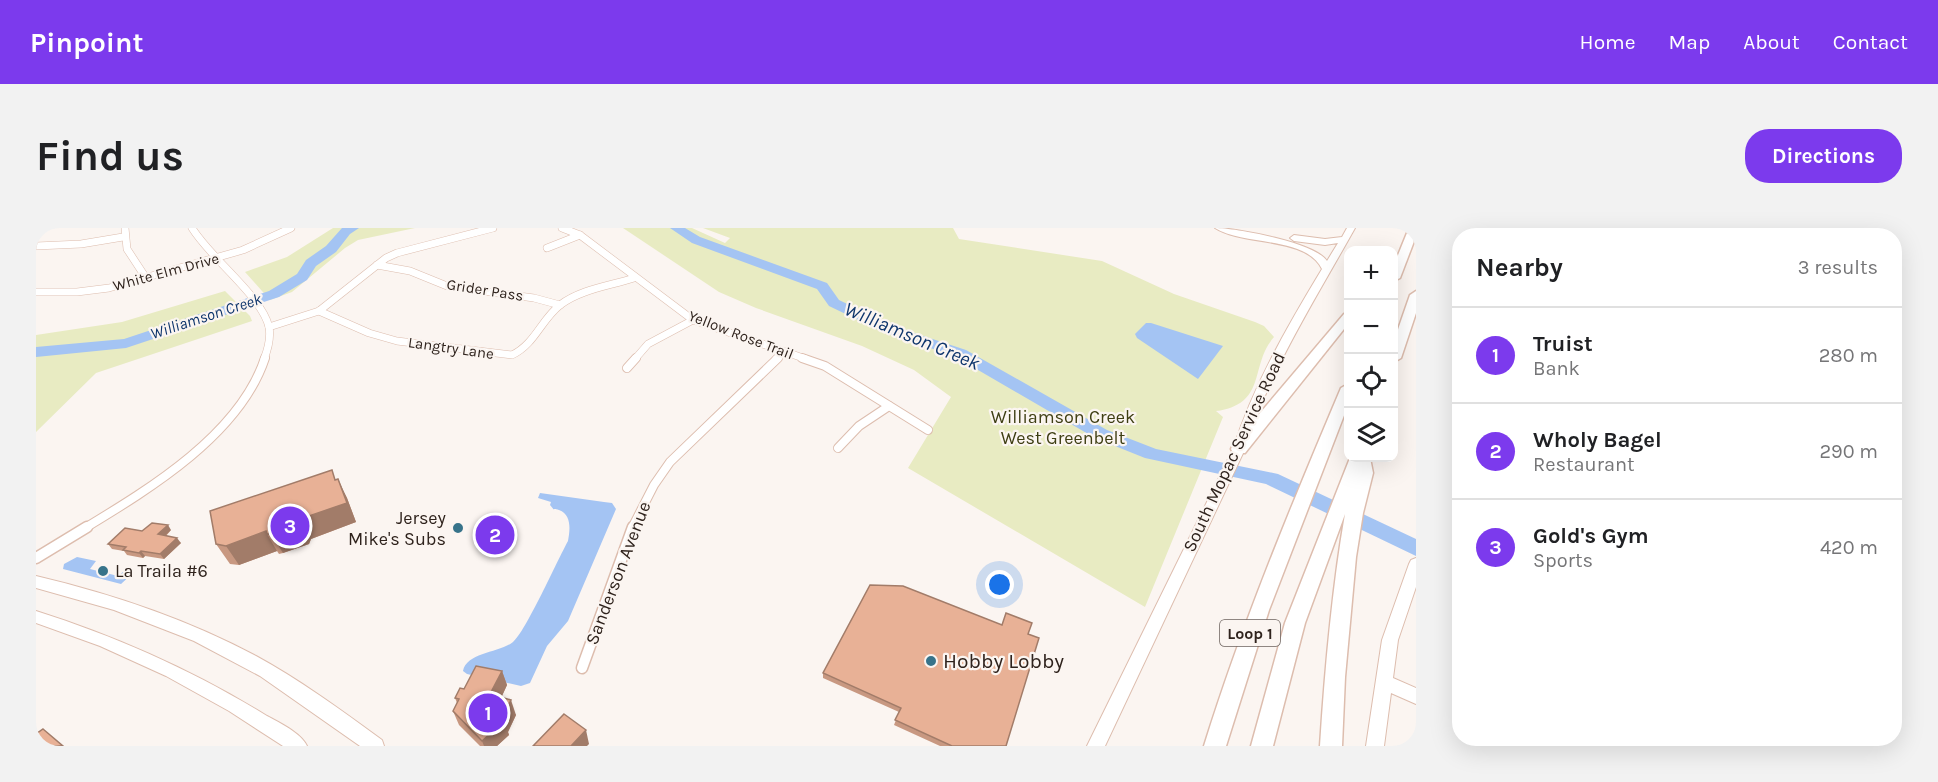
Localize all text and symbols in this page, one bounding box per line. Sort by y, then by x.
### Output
text: Pinpoint [30,26,143,59]
text: Home [1580,30,1636,54]
text: Map [1669,30,1710,54]
text: About [1743,30,1800,54]
text: Contact [1833,30,1908,54]
button: Directions [1745,129,1902,183]
text: Find us [36,131,184,181]
map controls [1344,246,1398,462]
button: + [1344,246,1398,300]
street label: White Elm Drive [111,249,221,295]
text: Nearby [1476,252,1563,283]
text: 3 results [1798,256,1878,279]
street label: Grider Pass [445,275,525,305]
water label: Williamson Creek [148,289,265,343]
water label: Williamson Creek [841,297,984,375]
button: − [1344,300,1398,354]
street label: Yellow Rose Trail [686,307,796,363]
text: Truist [1533,331,1593,357]
street label: Langtry Lane [407,333,495,363]
text: 1 [1492,344,1499,367]
text: 280 m [1819,344,1878,367]
street label: South Mopac Service Road [1178,349,1290,555]
button: locate [1344,354,1398,408]
text: Bank [1533,357,1580,380]
park label: Williamson Creek West Greenbelt [991,406,1135,449]
button: layers [1344,408,1398,462]
text: Wholy Bagel [1533,427,1662,453]
text: 2 [1489,440,1502,463]
text: 290 m [1819,440,1878,463]
text: Restaurant [1533,453,1635,476]
street label: Sanderson Avenue [581,498,655,648]
pin: 3 [270,504,310,548]
place label: Jersey Mike's Subs [348,507,447,550]
pin: 2 [476,512,514,558]
marker: Jersey Mike's Subs [451,521,465,535]
text: Gold's Gym [1533,523,1649,549]
text: 3 [1489,536,1502,559]
text: 420 m [1820,536,1878,559]
text: Sports [1533,549,1593,572]
place label: La Traila #6 [115,560,208,582]
marker: La Traila #6 [96,564,110,578]
your location [985,570,1014,599]
road number: Loop 1 [1220,620,1280,646]
place label: Hobby Lobby [943,649,1064,673]
marker: Hobby Lobby [924,654,938,668]
pin: 1 [468,690,508,736]

